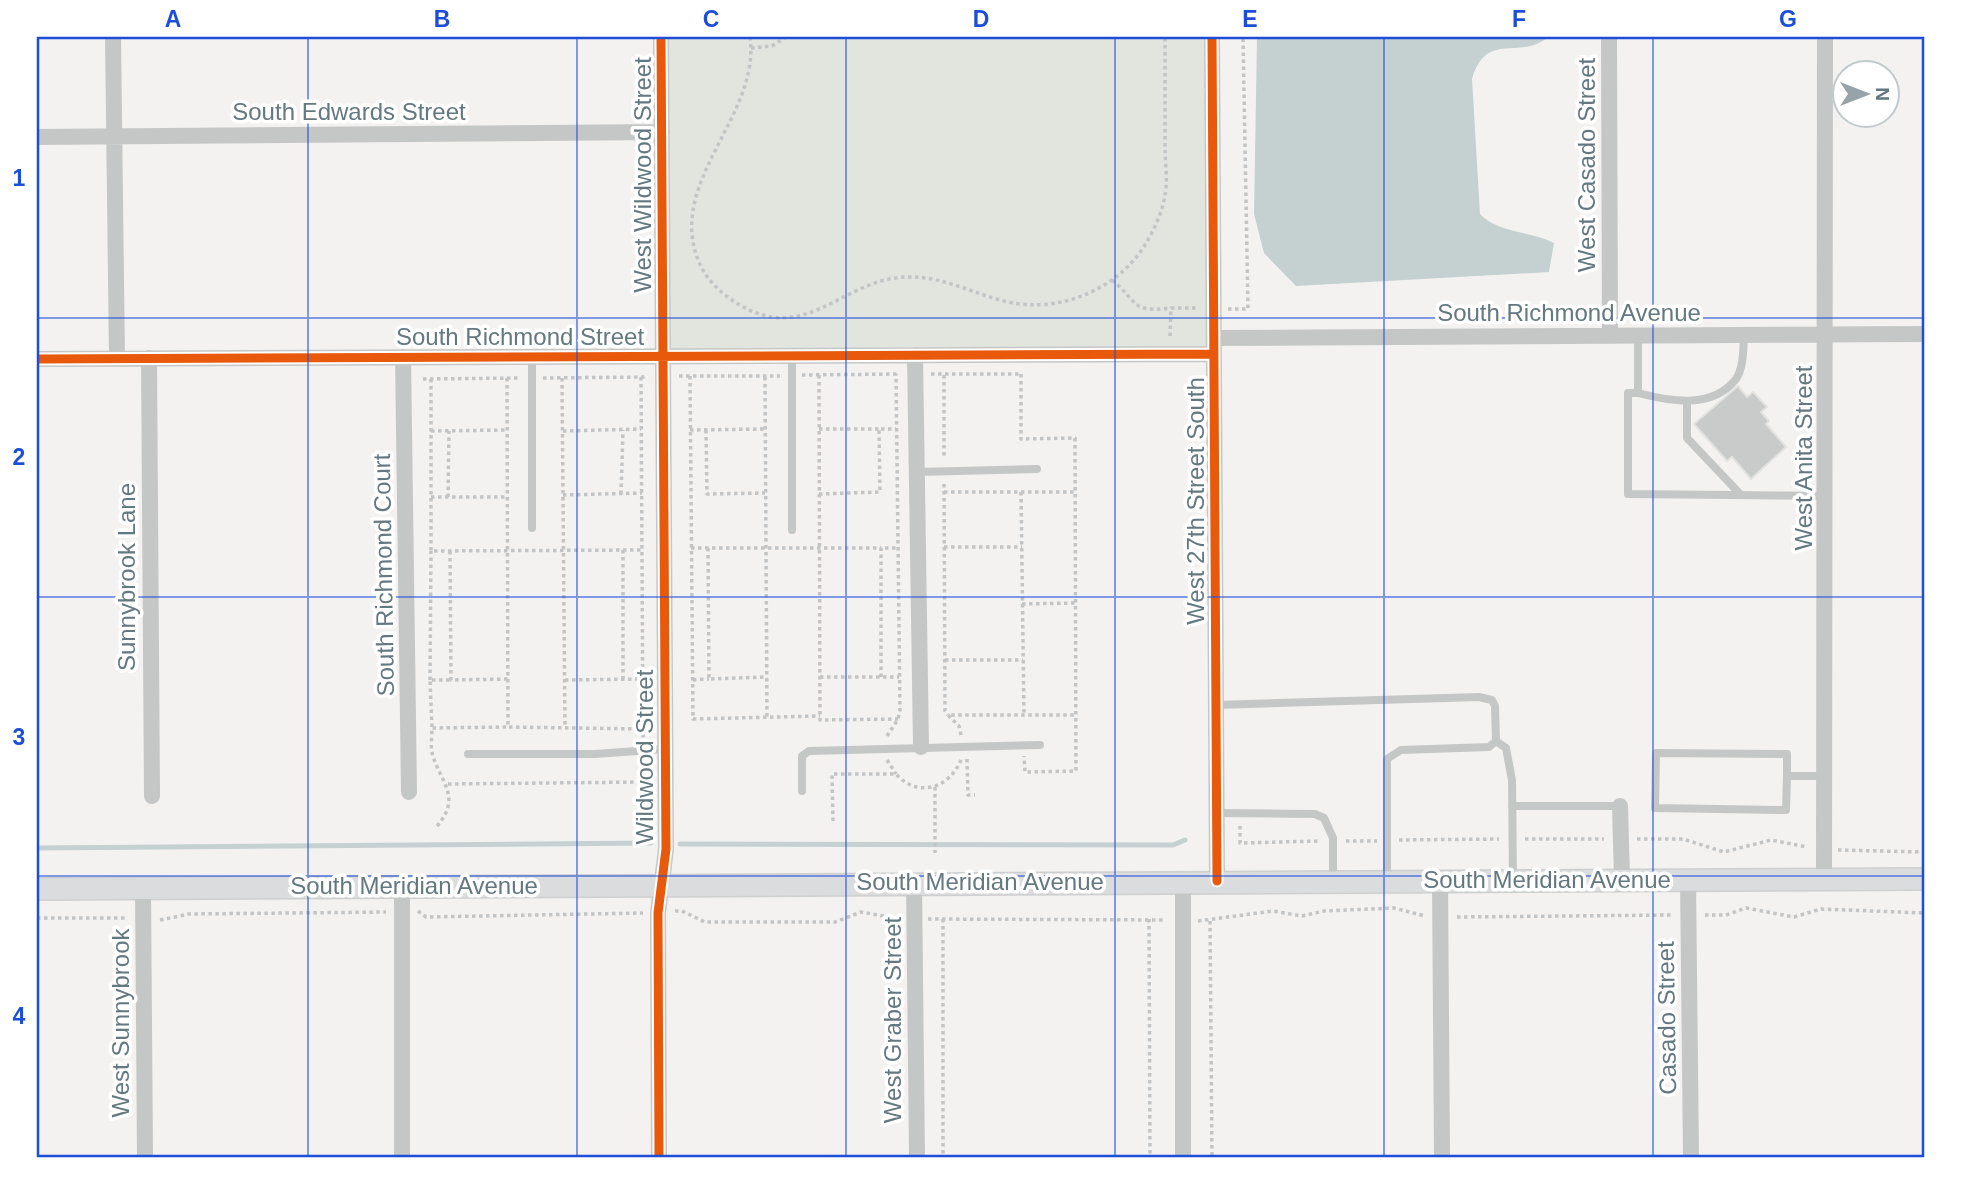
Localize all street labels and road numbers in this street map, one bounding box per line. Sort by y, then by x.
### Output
street label: West Wildwood Street [629,57,656,293]
street label: West Casado Street [1573,58,1600,272]
street label: South Edwards Street [232,98,466,125]
street label: South Richmond Avenue [1437,299,1701,326]
street label: South Richmond Street [396,323,644,350]
street label: West Anita Street [1790,365,1817,550]
street label: West 27th Street South [1182,377,1209,625]
street label: South Richmond Court [368,453,399,697]
street label: Sunnybrook Lane [113,483,140,671]
street label: Wildwood Street [631,669,658,844]
street label: South Meridian Avenue [1423,866,1671,893]
street label: South Meridian Avenue [856,868,1104,895]
street label: South Meridian Avenue [290,872,538,899]
street label: West Graber Street [879,917,906,1123]
street label: West Sunnybrook [107,928,134,1118]
street label: Casado Street [1652,941,1681,1095]

